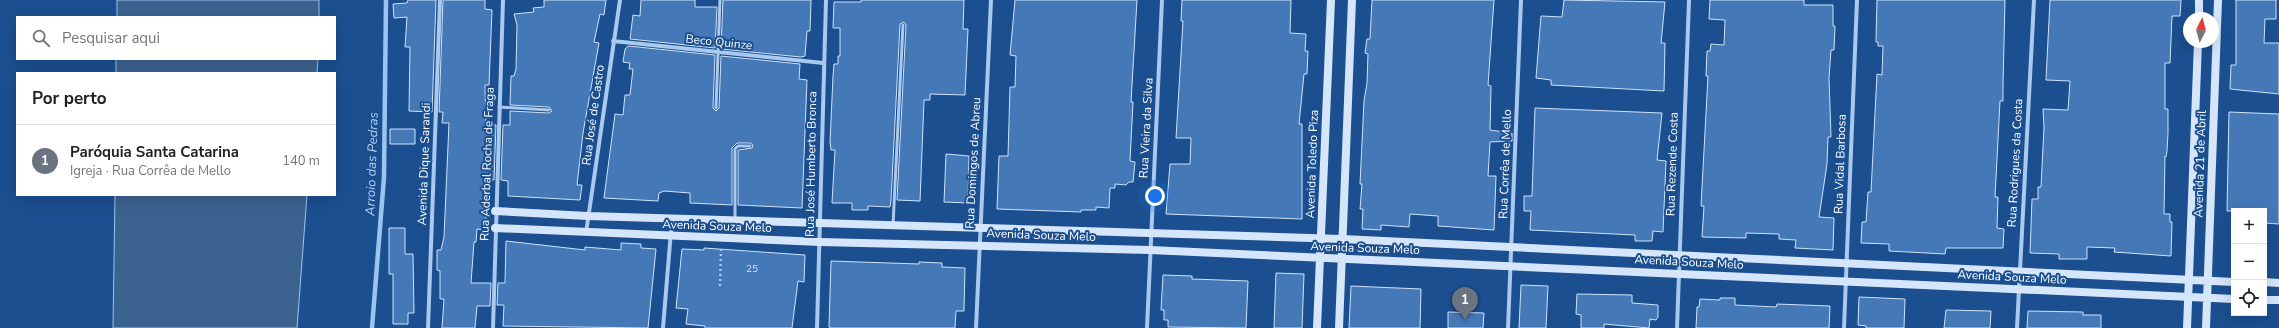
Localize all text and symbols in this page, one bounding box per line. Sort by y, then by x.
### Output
north arrow [2183,12,2219,48]
search box [16,16,336,60]
icon: search [30,27,52,49]
text: Pesquisar aqui [62,28,160,48]
street label: Beco Quinze [685,31,753,53]
street label: Rua José de Castro [578,63,608,166]
street label: Rua Vieira da Silva [1135,77,1157,179]
text: Por perto [32,87,107,110]
street label: Rua Aderbal Rocha de Fraga [476,87,498,241]
street label: Rua José Humberto Bronca [802,91,820,237]
street label: Rua Domingos de Abreu [962,97,984,229]
street label: Rua Rodrigues da Costa [2004,98,2026,228]
street label: Avenida Dique Sarandi [414,102,434,226]
street label: Avenida Toledo Piza [1302,109,1322,219]
street label: Rua Corrêa de Mello [1495,109,1515,219]
street label: Avenida 21 de Abril [2190,110,2210,218]
water label: Arroio das Pedras [361,112,383,217]
street label: Rua Rezende Costa [1662,112,1682,216]
street label: Rua Vidal Barbosa [1830,114,1850,214]
text: Paróquia Santa Catarina [70,142,239,162]
text: 1 [41,152,49,170]
text: 140 m [282,152,320,170]
text: Igreja · Rua Corrêa de Mello [70,162,231,180]
your location [1145,186,1165,206]
map controls [2231,208,2267,316]
button: + [2231,208,2267,244]
street label: Avenida Souza Melo [662,216,772,236]
street label: Avenida Souza Melo [986,225,1096,245]
street label: Avenida Souza Melo [1310,238,1420,258]
button: − [2231,244,2267,280]
street label: Avenida Souza Melo [1634,251,1744,273]
house number: 25 [746,262,758,276]
street label: Avenida Souza Melo [1957,266,2067,288]
button: locate [2231,280,2267,316]
pin: 1 [1452,287,1478,320]

